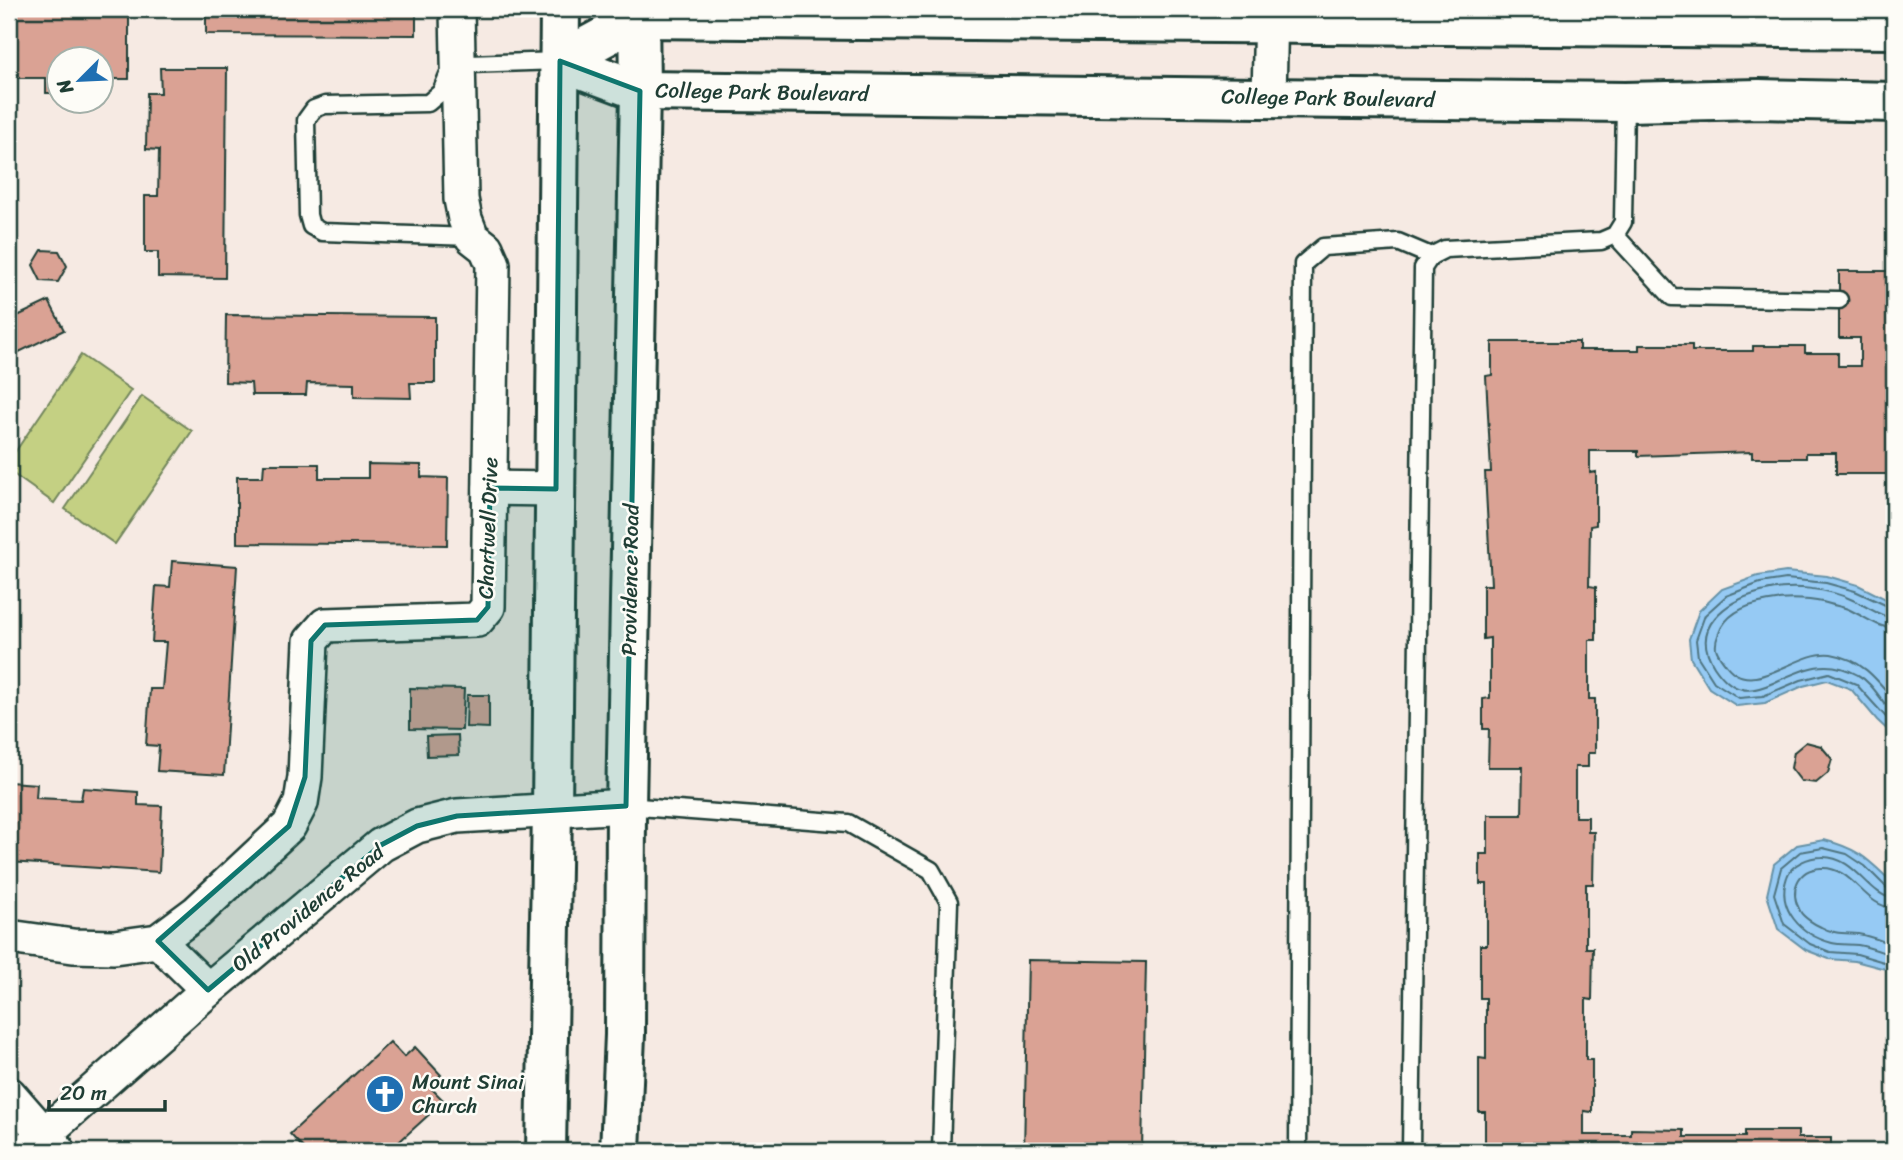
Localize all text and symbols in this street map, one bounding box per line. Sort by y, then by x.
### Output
north arrow [46,46,116,116]
street label: College Park Boulevard [655,71,871,113]
text: N [47,73,83,100]
street label: College Park Boulevard [1221,77,1437,119]
street label: Chartwell Drive [467,456,509,600]
street label: Providence Road [610,502,650,656]
street label: Old Providence Road [223,833,395,982]
place label: Mount Sinai Church [412,1063,525,1125]
scale bar [49,1069,164,1113]
church icon: Mount Sinai Church [364,1073,406,1115]
text: 20 m [60,1074,107,1112]

